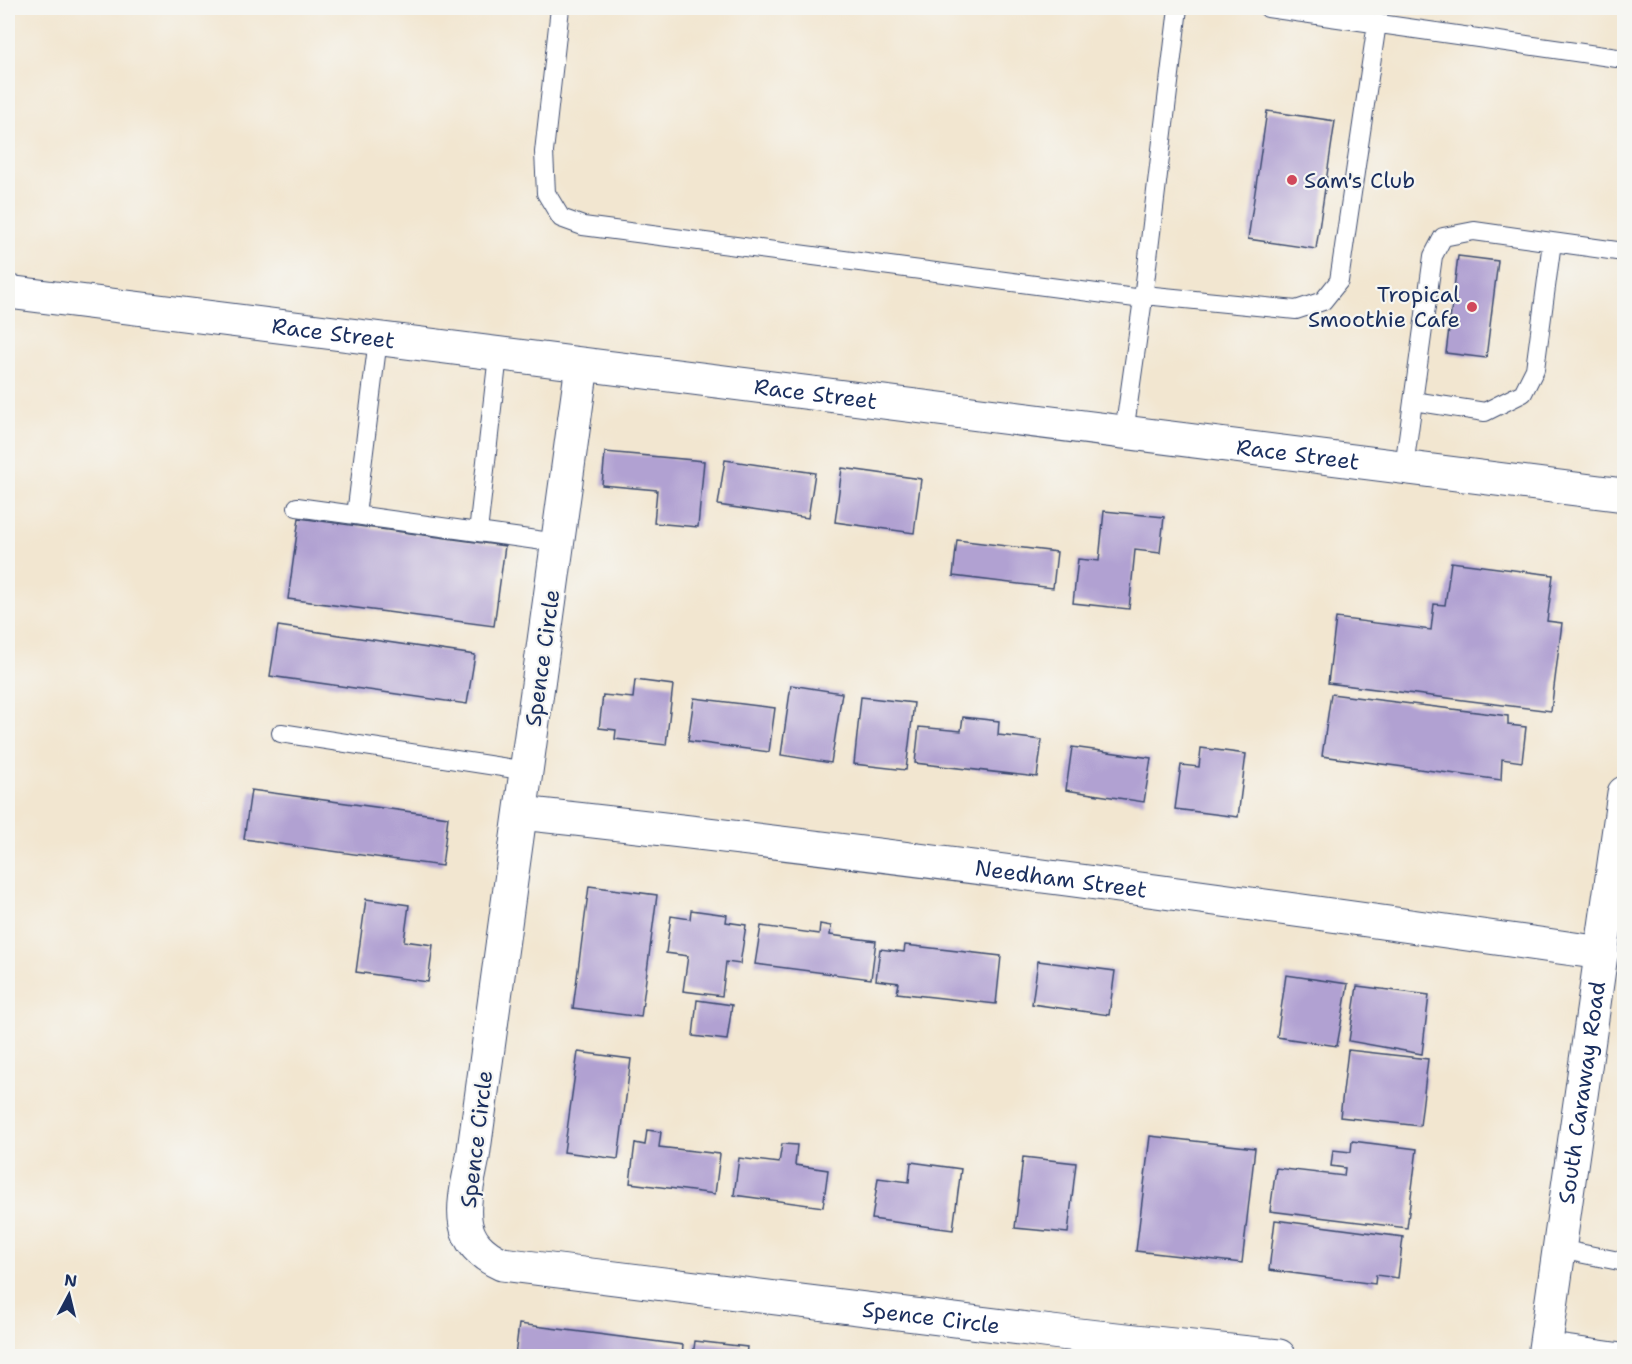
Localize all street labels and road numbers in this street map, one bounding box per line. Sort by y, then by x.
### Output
street label: Race Street [270,311,397,355]
street label: Race Street [752,372,879,416]
street label: Race Street [1235,432,1361,477]
street label: Spence Circle [519,588,566,729]
street label: Needham Street [973,853,1149,905]
street label: South Caraway Road [1552,979,1612,1206]
street label: Spence Circle [454,1069,499,1209]
street label: Spence Circle [861,1295,1002,1340]

